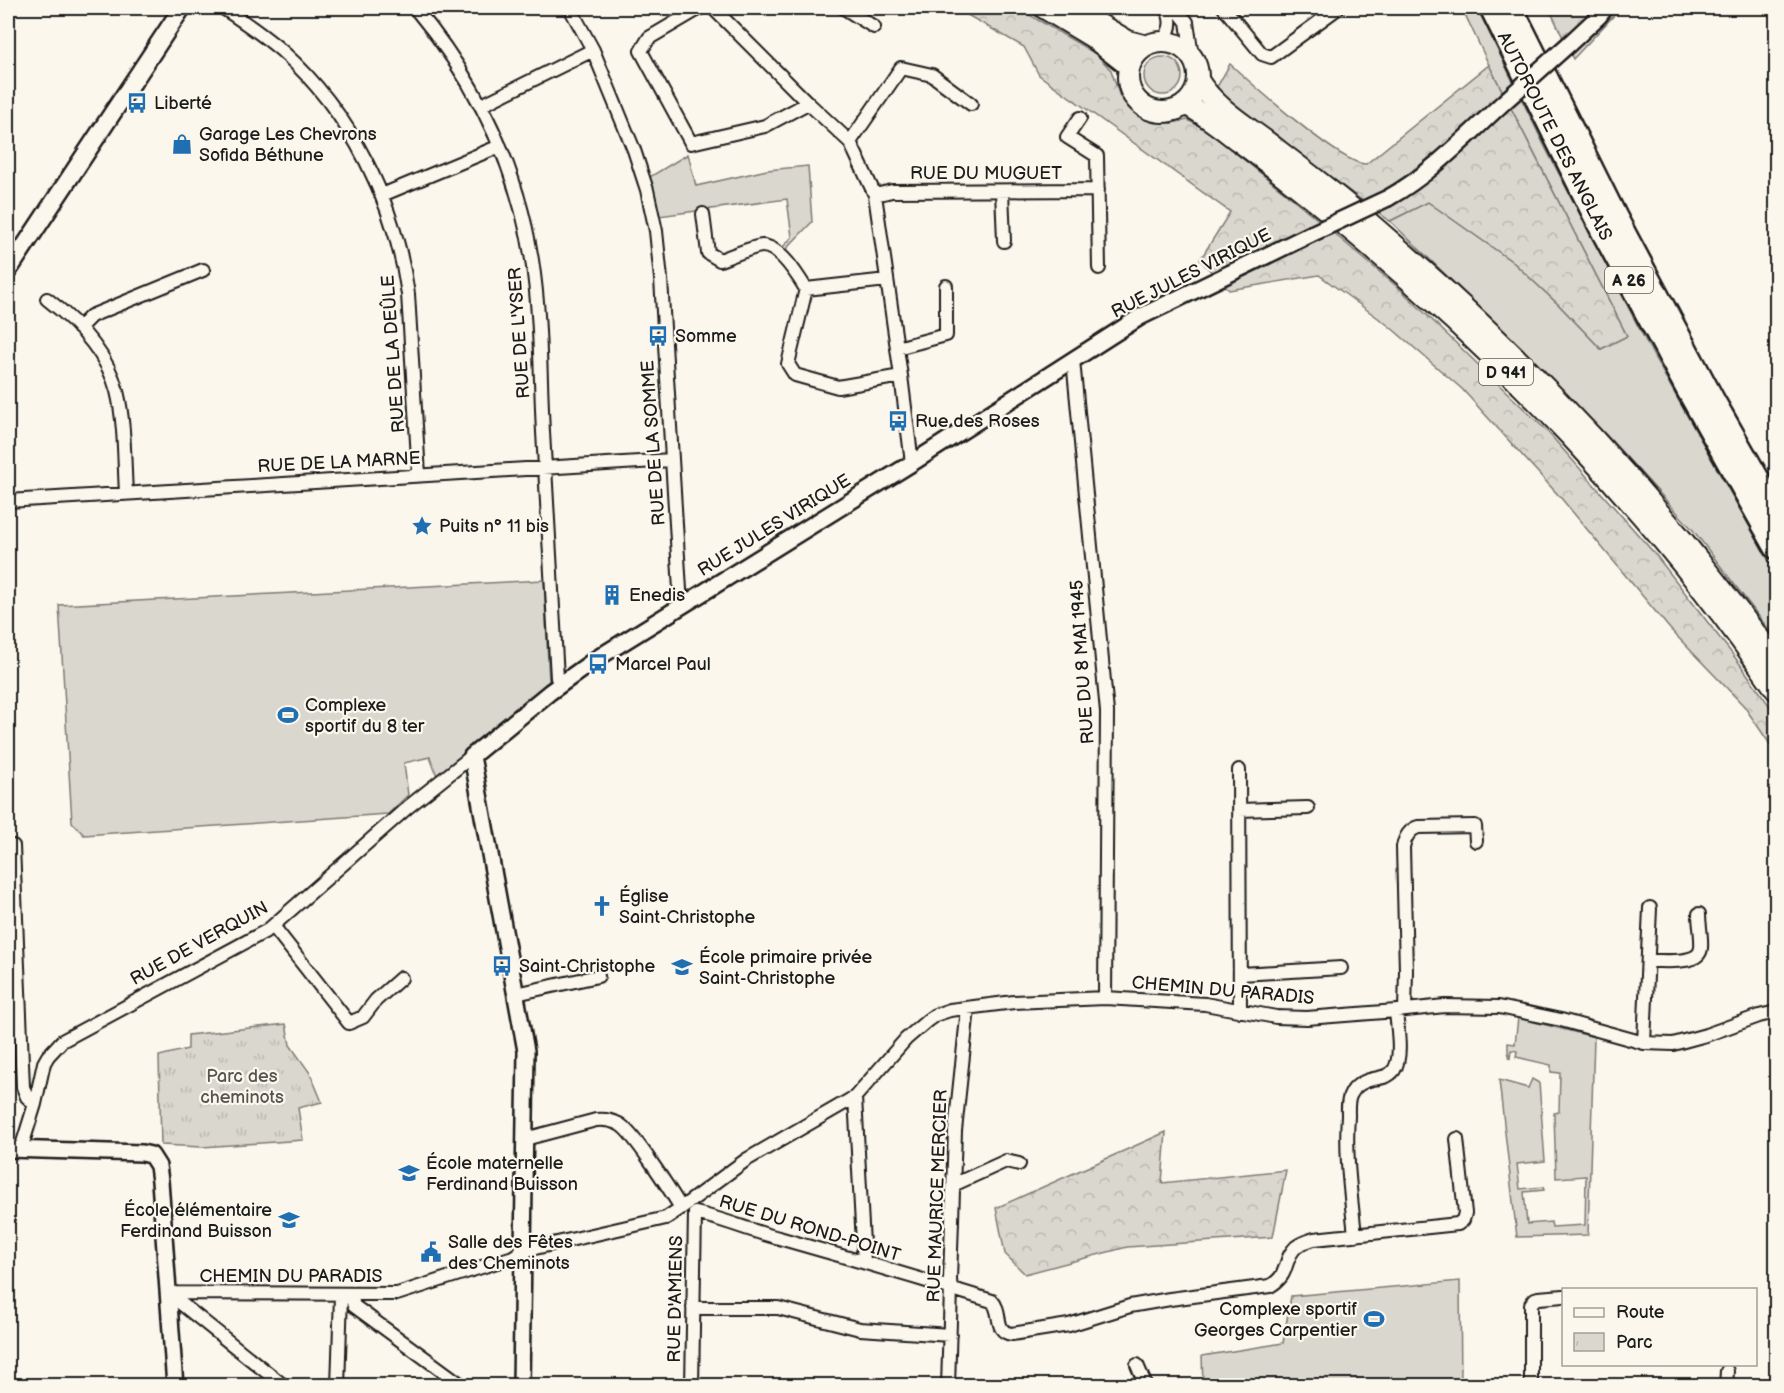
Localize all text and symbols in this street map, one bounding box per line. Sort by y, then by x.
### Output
street label: AUTOROUTE DES ANGLAIS [1493,29,1616,244]
bus stop icon: Liberté [125,91,149,115]
place label: Liberté [154,93,212,114]
place label: Garage Les Chevrons Sofida Béthune [199,124,377,166]
shop icon: Garage Les Chevrons Sofida Béthune [170,132,194,156]
street label: RUE DU MUGUET [910,163,1062,184]
street label: RUE JULES VIRIQUE [1108,224,1275,323]
street label: RUE DE L'YSER [504,266,535,399]
road number: A 26 [1605,267,1653,293]
street label: RUE DE LA DEÛLE [376,274,409,434]
bus stop icon: Somme [646,324,670,348]
place label: Somme [675,326,737,347]
street label: RUE DE LA SOMME [637,359,670,526]
road number: D 941 [1479,359,1533,385]
bus stop icon: Rue des Roses [886,409,910,433]
place label: Rue des Roses [915,411,1040,432]
street label: RUE DE LA MARNE [257,448,421,477]
street label: RUE JULES VIRIQUE [694,470,855,581]
place icon: Puits n° 11 bis [410,514,434,538]
place label: Puits n° 11 bis [439,516,549,537]
street label: RUE DU 8 MAI 1945 [1066,579,1099,745]
building icon: Enedis [600,583,624,607]
place label: Enedis [629,585,685,606]
bus stop icon: Marcel Paul [586,652,610,676]
place label: Marcel Paul [615,654,711,675]
place label: Complexe sportif du 8 ter [305,695,425,737]
sports icon: Complexe sportif du 8 ter [276,703,300,727]
place label: Église Saint-Christophe [619,884,756,928]
church icon: Église Saint-Christophe [590,894,614,918]
street label: RUE DE VERQUIN [127,897,272,990]
place label: École primaire privée Saint-Christophe [699,945,873,989]
bus stop icon: Saint-Christophe [490,954,514,978]
school or university icon: École primaire privée Saint-Christophe [670,955,694,979]
place label: Saint-Christophe [519,956,656,977]
street label: CHEMIN DU PARADIS [1131,972,1315,1009]
park label: Parc des cheminots [200,1066,284,1108]
street label: RUE MAURICE MERCIER [923,1089,952,1303]
place label: École maternelle Ferdinand Buisson [426,1151,578,1195]
school or university icon: École maternelle Ferdinand Buisson [397,1161,421,1185]
street label: RUE DU ROND-POINT [717,1191,903,1266]
place label: École élémentaire Ferdinand Buisson [120,1198,272,1242]
school or university icon: École élémentaire Ferdinand Buisson [277,1208,301,1232]
place label: Salle des Fêtes des Cheminots [448,1232,573,1274]
street label: RUE D'AMIENS [664,1235,687,1363]
public building icon: Salle des Fêtes des Cheminots [419,1240,443,1264]
street label: CHEMIN DU PARADIS [200,1266,383,1287]
legend [1562,1288,1757,1366]
place label: Complexe sportif Georges Carpentier [1194,1299,1358,1341]
text: Route [1616,1302,1665,1323]
sports icon: Complexe sportif Georges Carpentier [1362,1307,1386,1331]
text: Parc [1616,1332,1653,1353]

